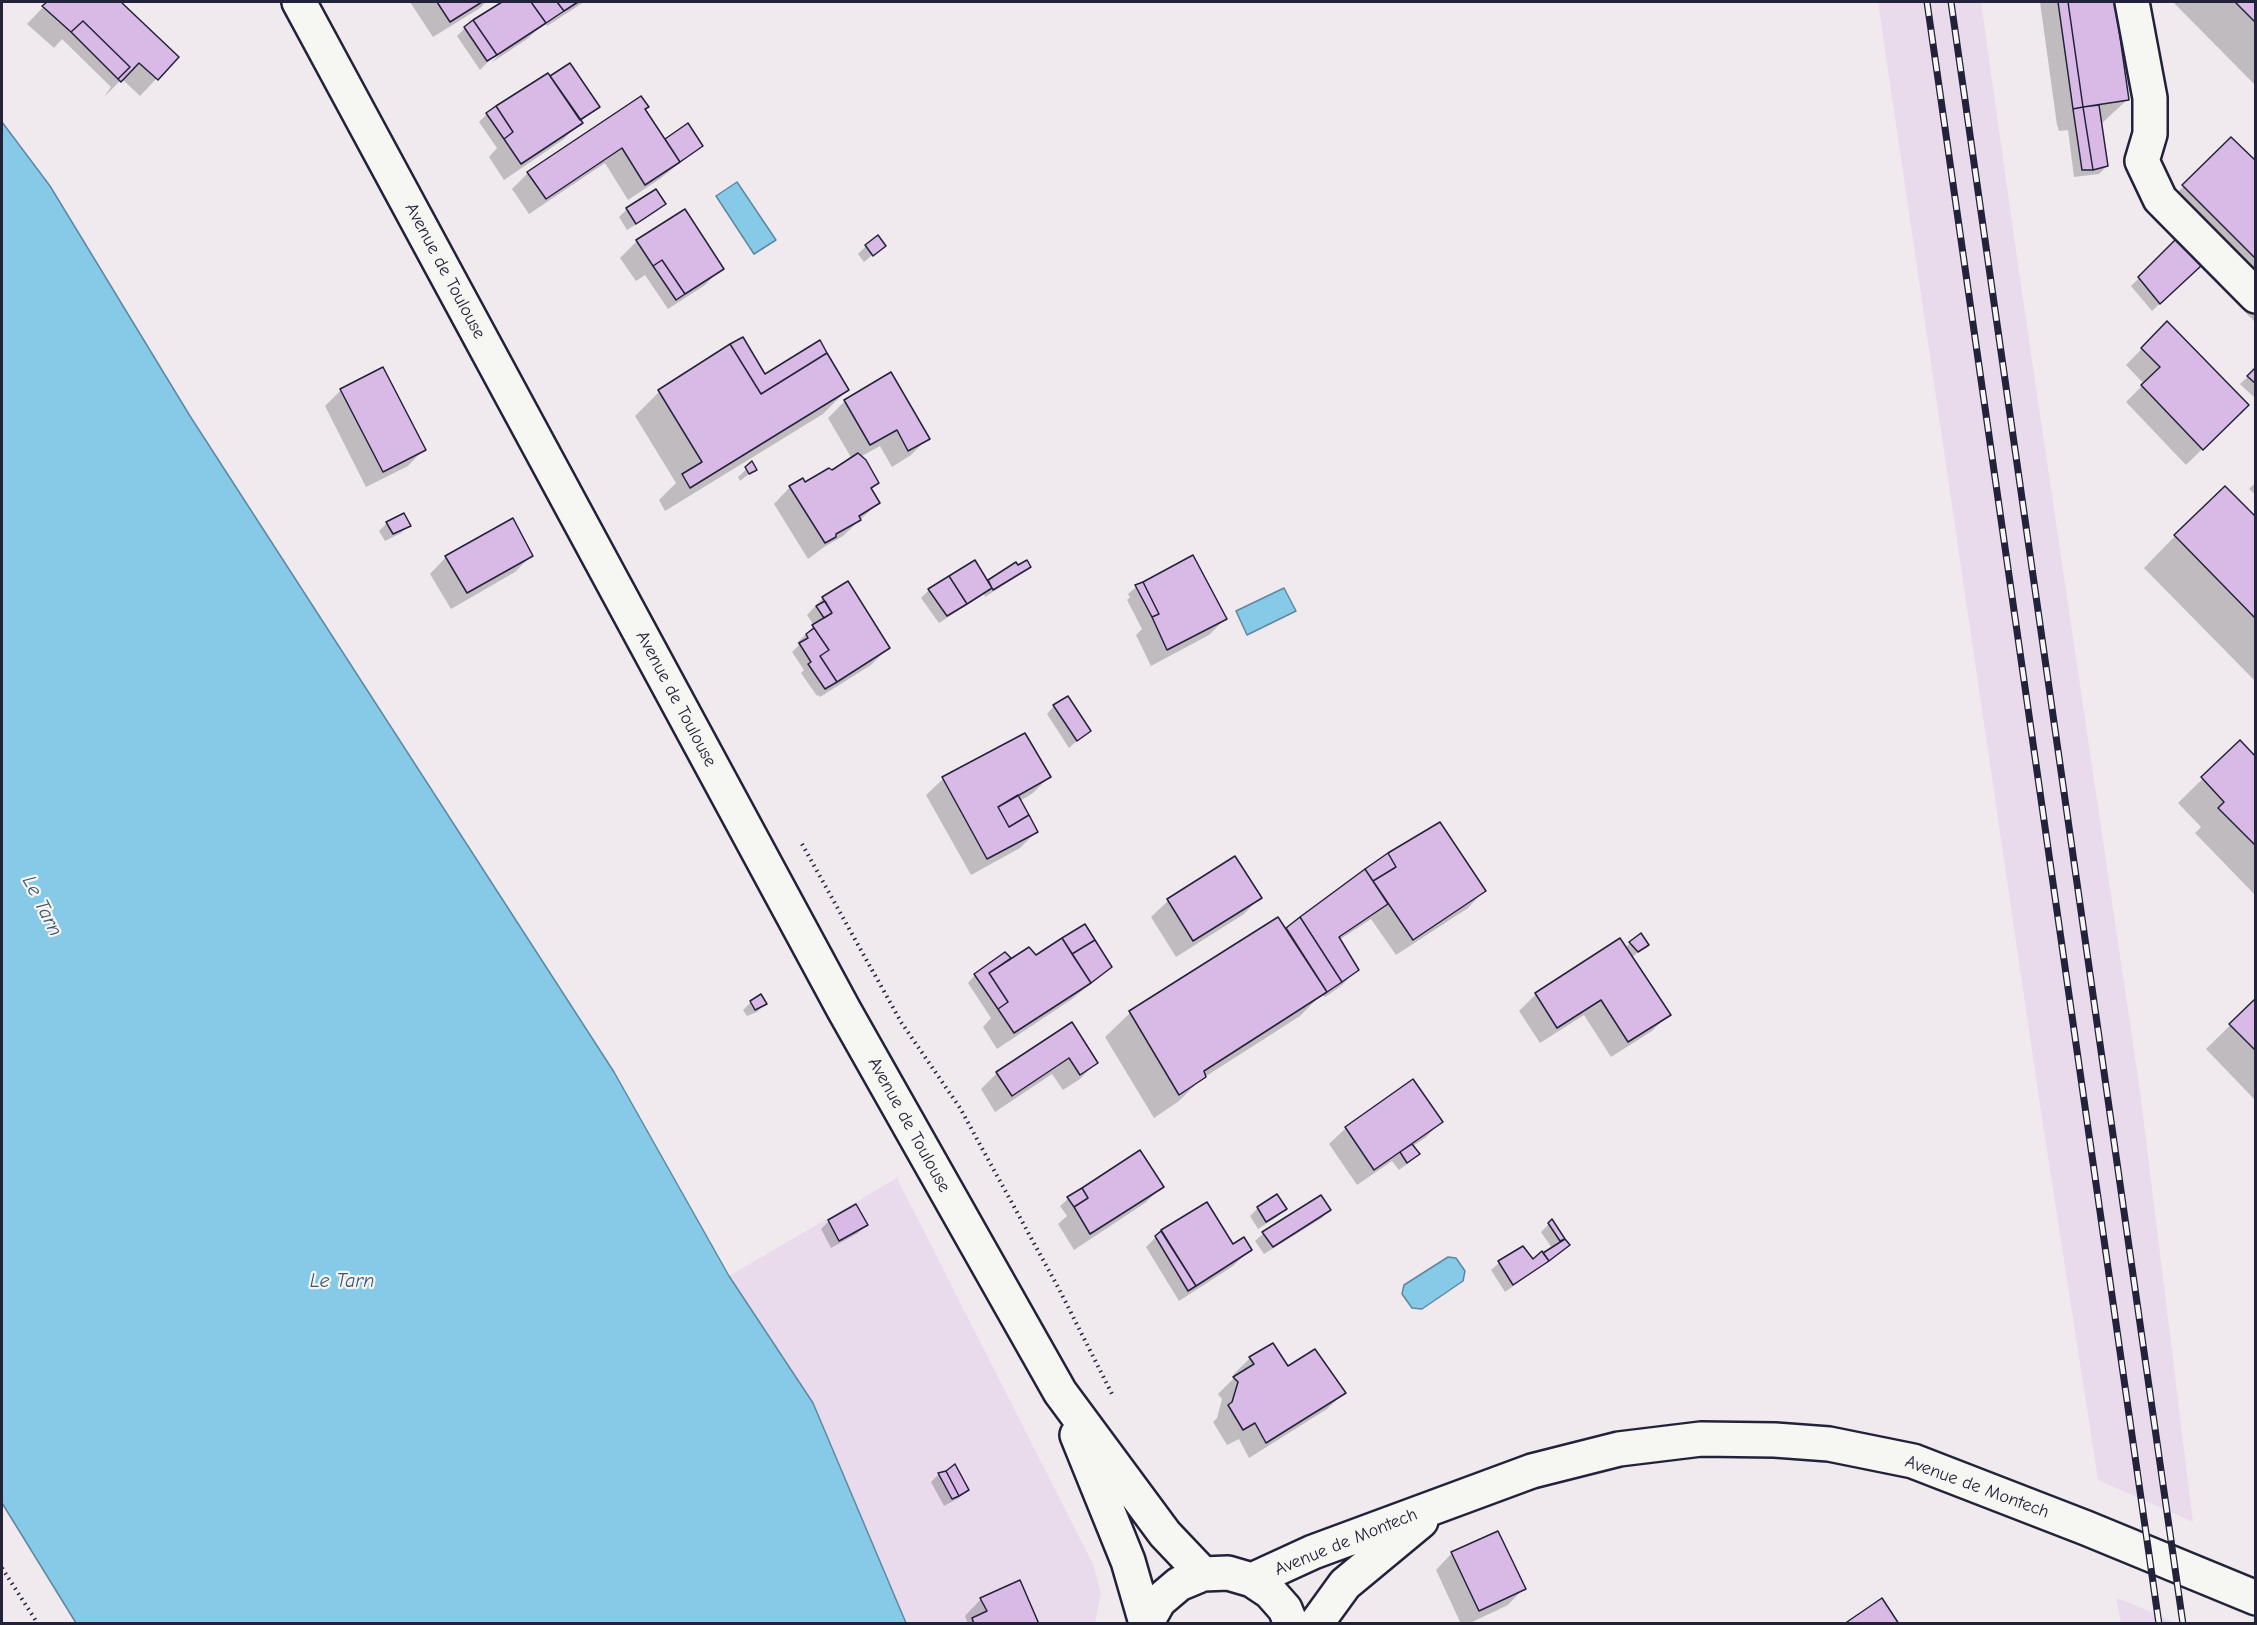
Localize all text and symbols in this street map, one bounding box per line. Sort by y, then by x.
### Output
street label: Avenue de Toulouse [400,199,490,343]
street label: Avenue de Toulouse [631,627,721,771]
water label: Le Tarn [17,872,67,940]
street label: Avenue de Toulouse [863,1054,955,1196]
water label: Le Tarn [310,1269,374,1293]
street label: Avenue de Montech [1902,1451,2052,1523]
street label: Avenue de Montech [1272,1504,1420,1580]

